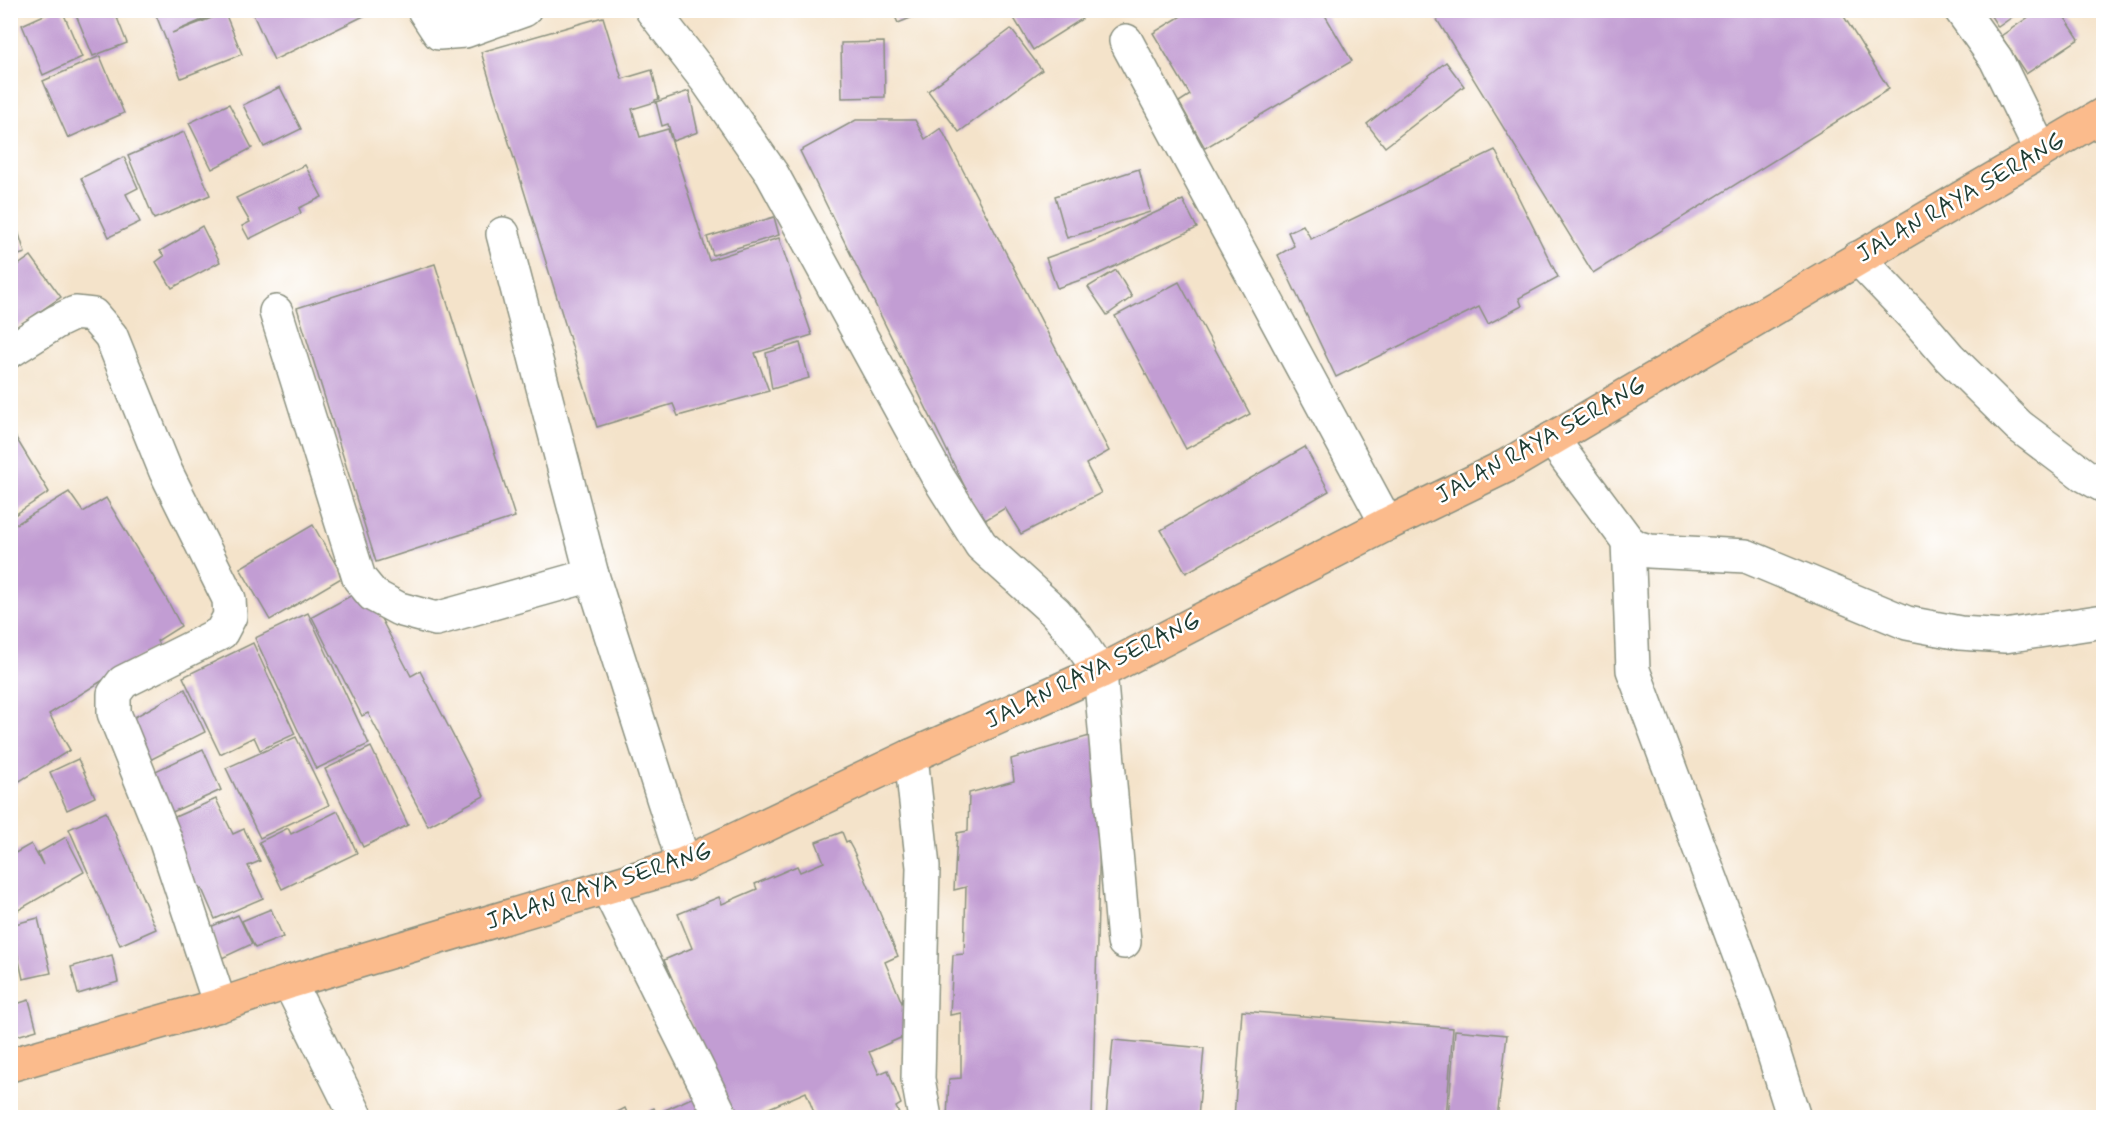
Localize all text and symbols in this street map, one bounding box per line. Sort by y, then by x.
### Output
street label: JALAN RAYA SERANG [1851,126,2071,270]
street label: JALAN RAYA SERANG [1430,370,1652,512]
street label: JALAN RAYA SERANG [980,605,1206,737]
street label: JALAN RAYA SERANG [482,836,716,938]

